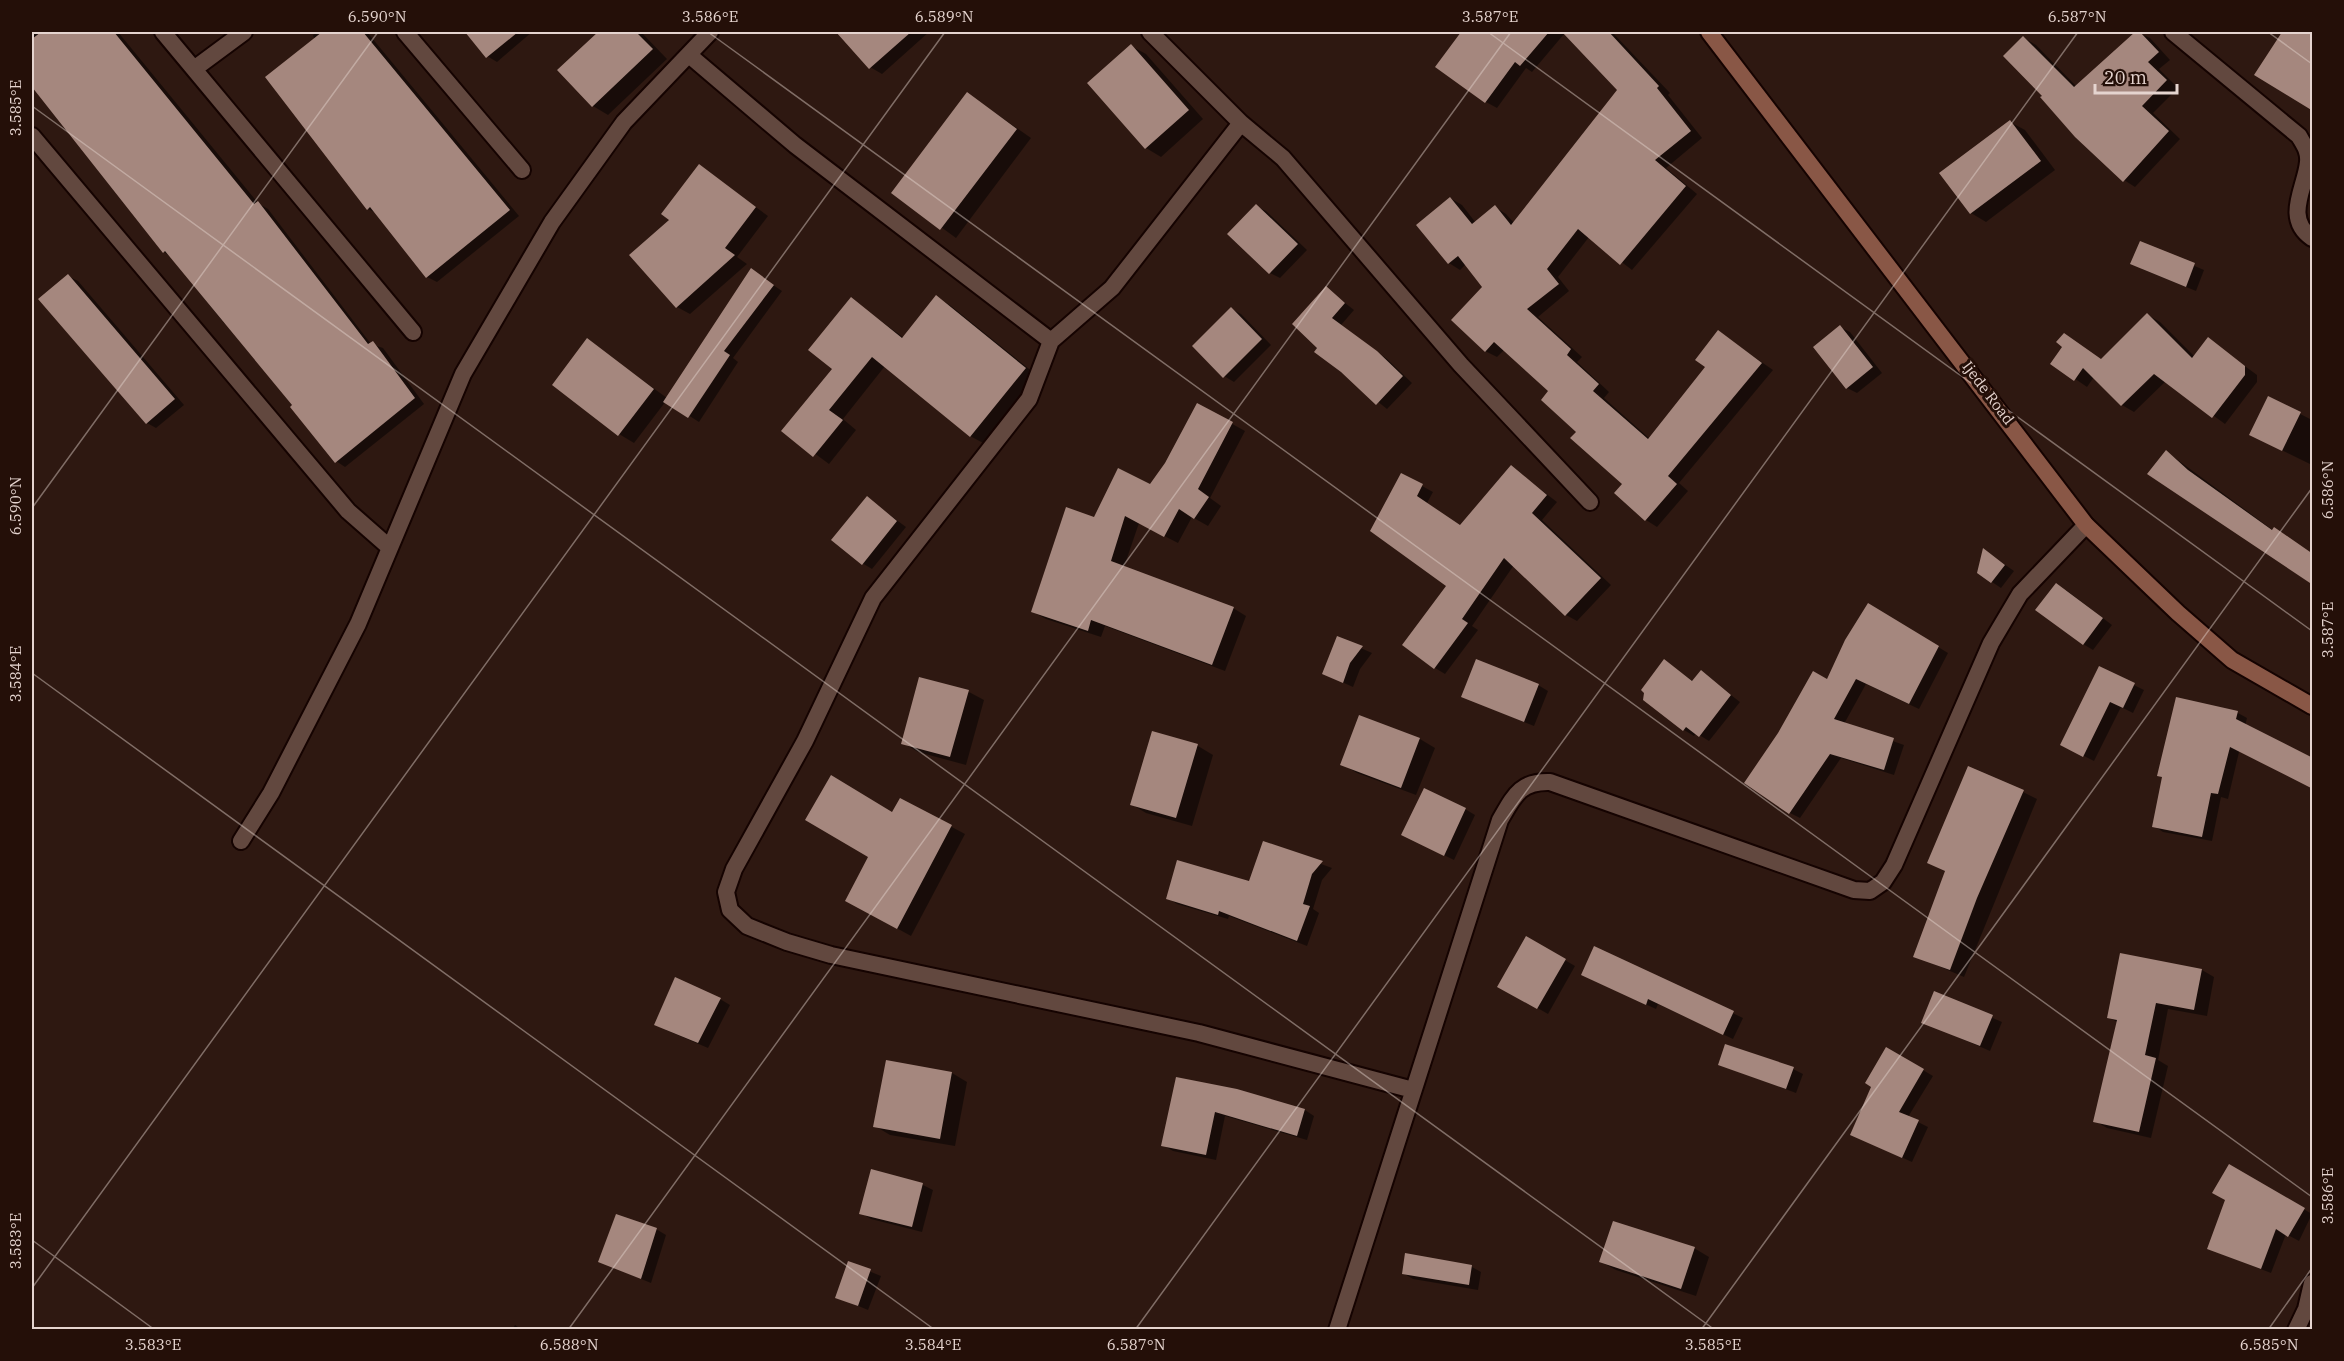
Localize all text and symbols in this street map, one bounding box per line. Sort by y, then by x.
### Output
text: 6.590°N [348,7,406,26]
text: 3.586°E [682,7,738,26]
text: 6.589°N [915,7,973,26]
text: 3.587°E [1462,7,1518,26]
text: 6.587°N [2048,7,2106,26]
scale bar [2095,57,2178,95]
text: 20 m [2104,66,2147,89]
text: 3.585°E [6,80,25,136]
street label: Ijede Road [1958,357,2018,428]
text: 6.586°N [2318,461,2337,519]
text: 6.590°N [6,477,25,535]
text: 3.587°E [2318,602,2337,658]
text: 3.584°E [6,646,25,702]
text: 3.586°E [2318,1168,2337,1224]
text: 3.583°E [6,1213,25,1269]
text: 3.583°E [125,1335,181,1354]
text: 6.588°N [540,1335,598,1354]
text: 3.584°E [905,1335,961,1354]
text: 6.587°N [1107,1335,1165,1354]
text: 3.585°E [1685,1335,1741,1354]
text: 6.585°N [2240,1335,2298,1354]

